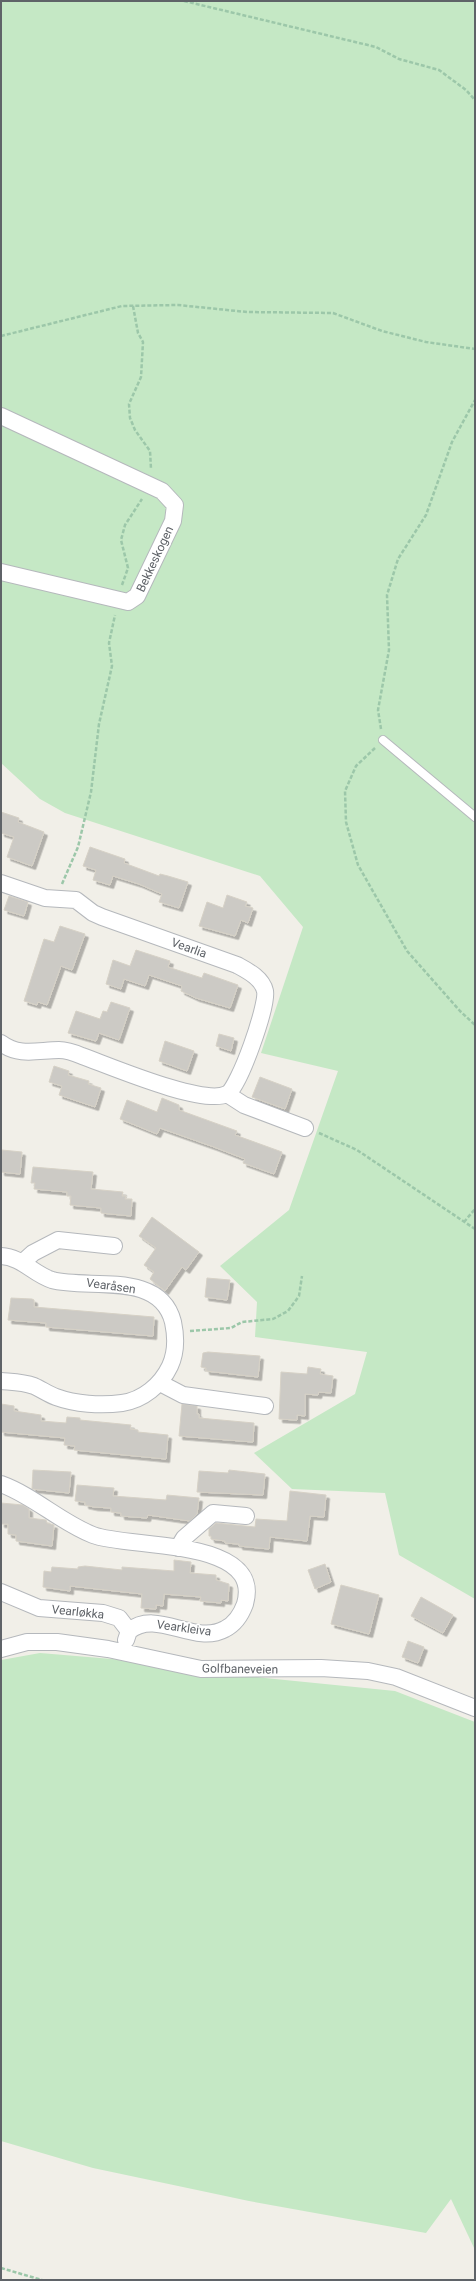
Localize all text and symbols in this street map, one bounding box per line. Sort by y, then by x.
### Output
street label: Bekkeskogen [134,524,176,594]
street label: Vearlia [169,935,209,961]
street label: Vearåsen [85,1276,137,1296]
street label: Vearløkka [51,1602,105,1622]
street label: Vearkleiva [156,1617,212,1639]
street label: Golfbaneveien [202,1661,278,1677]

